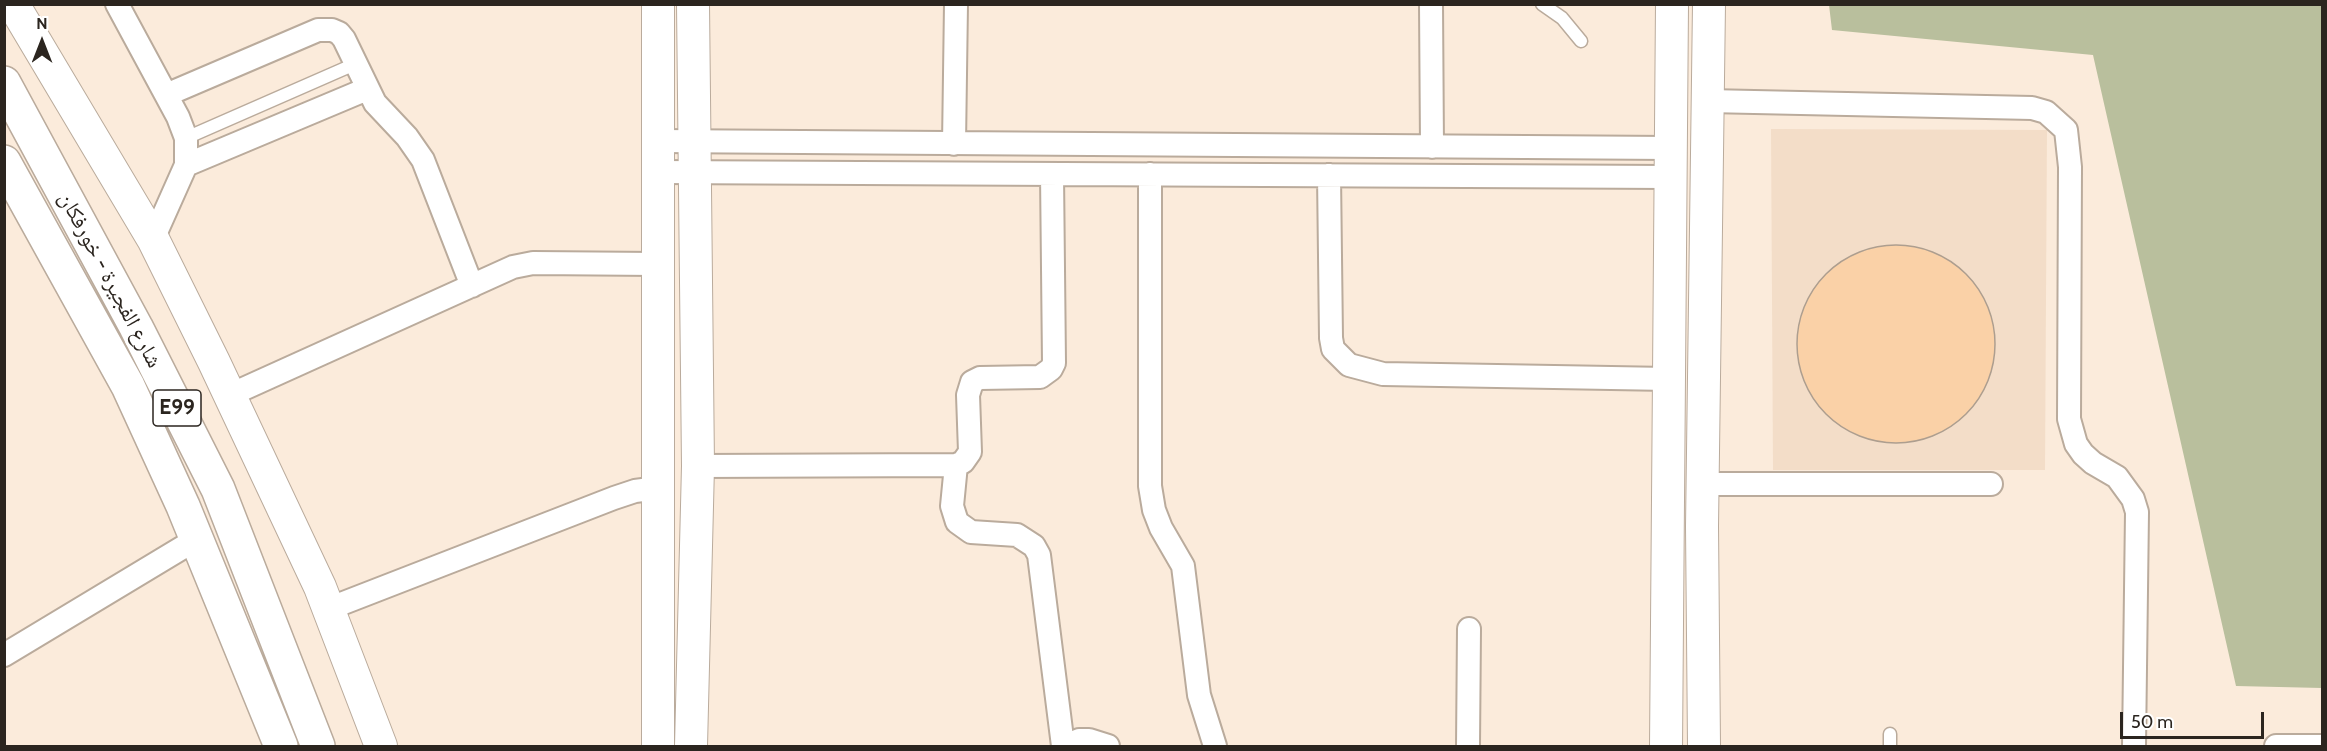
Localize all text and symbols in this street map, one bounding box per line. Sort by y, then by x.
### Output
north arrow [12,12,72,72]
text: N [36,14,48,33]
street label: شارع الفجيرة - خورفكان [52,188,168,372]
road number: E99 [153,390,201,426]
scale bar [2123,700,2267,738]
text: 50 m [2131,711,2173,733]

